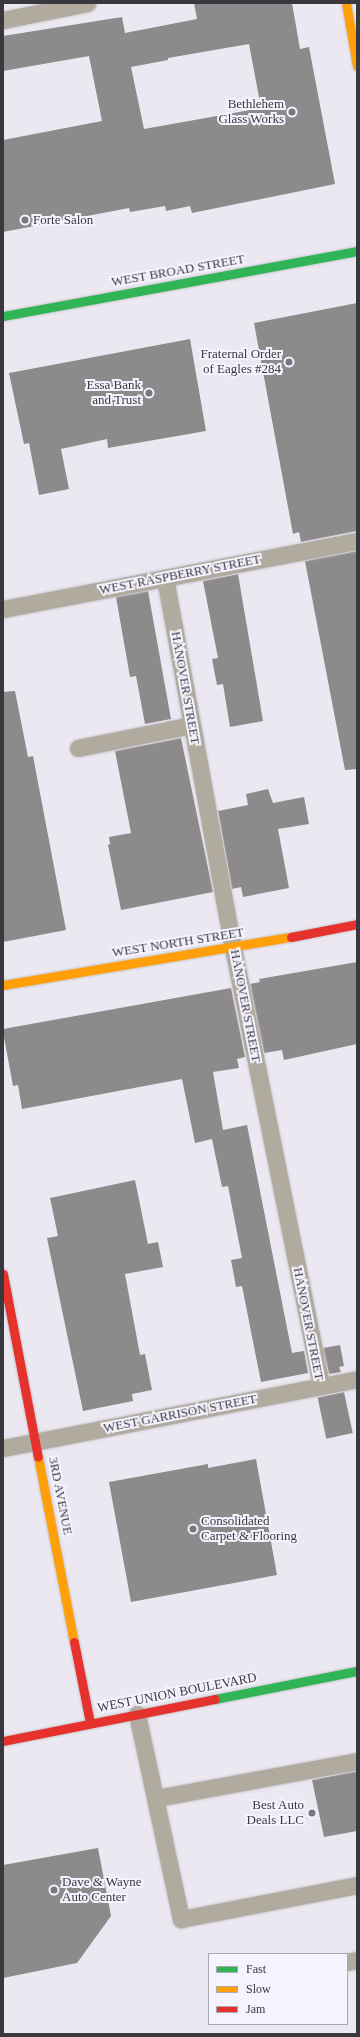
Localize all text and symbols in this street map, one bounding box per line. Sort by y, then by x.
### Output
place label: Bethlehem Glass Works [218,97,284,128]
marker: Bethlehem Glass Works [287,107,297,117]
place label: Forte Salon [33,212,93,228]
marker: Forte Salon [20,215,30,225]
street label: WEST BROAD STREET [110,252,246,290]
place label: Fraternal Order of Eagles #284 [201,347,281,378]
marker: Fraternal Order of Eagles #284 [284,357,294,367]
place label: Essa Bank and Trust [86,378,141,409]
marker: Essa Bank and Trust [144,388,154,398]
street label: WEST RASPBERRY STREET [98,552,262,598]
street label: HANOVER STREET [167,630,203,746]
street label: WEST NORTH STREET [111,925,245,961]
street label: HANOVER STREET [226,948,264,1064]
street label: HANOVER STREET [289,1266,327,1382]
street label: WEST GARRISON STREET [102,1391,258,1437]
street label: 3RD AVENUE [45,1455,75,1537]
place label: Consolidated Carpet & Flooring [201,1514,297,1545]
marker: Consolidated Carpet & Flooring [188,1524,198,1534]
street label: WEST UNION BOULEVARD [96,1670,258,1716]
place label: Best Auto Deals LLC [247,1798,304,1829]
marker: Best Auto Deals LLC [307,1808,317,1818]
place label: Dave & Wayne Auto Center [62,1875,142,1906]
marker: Dave & Wayne Auto Center [49,1885,59,1895]
legend [208,1953,348,2025]
text: Fast [246,1962,266,1976]
text: Slow [246,1982,271,1996]
text: Jam [246,2002,265,2016]

